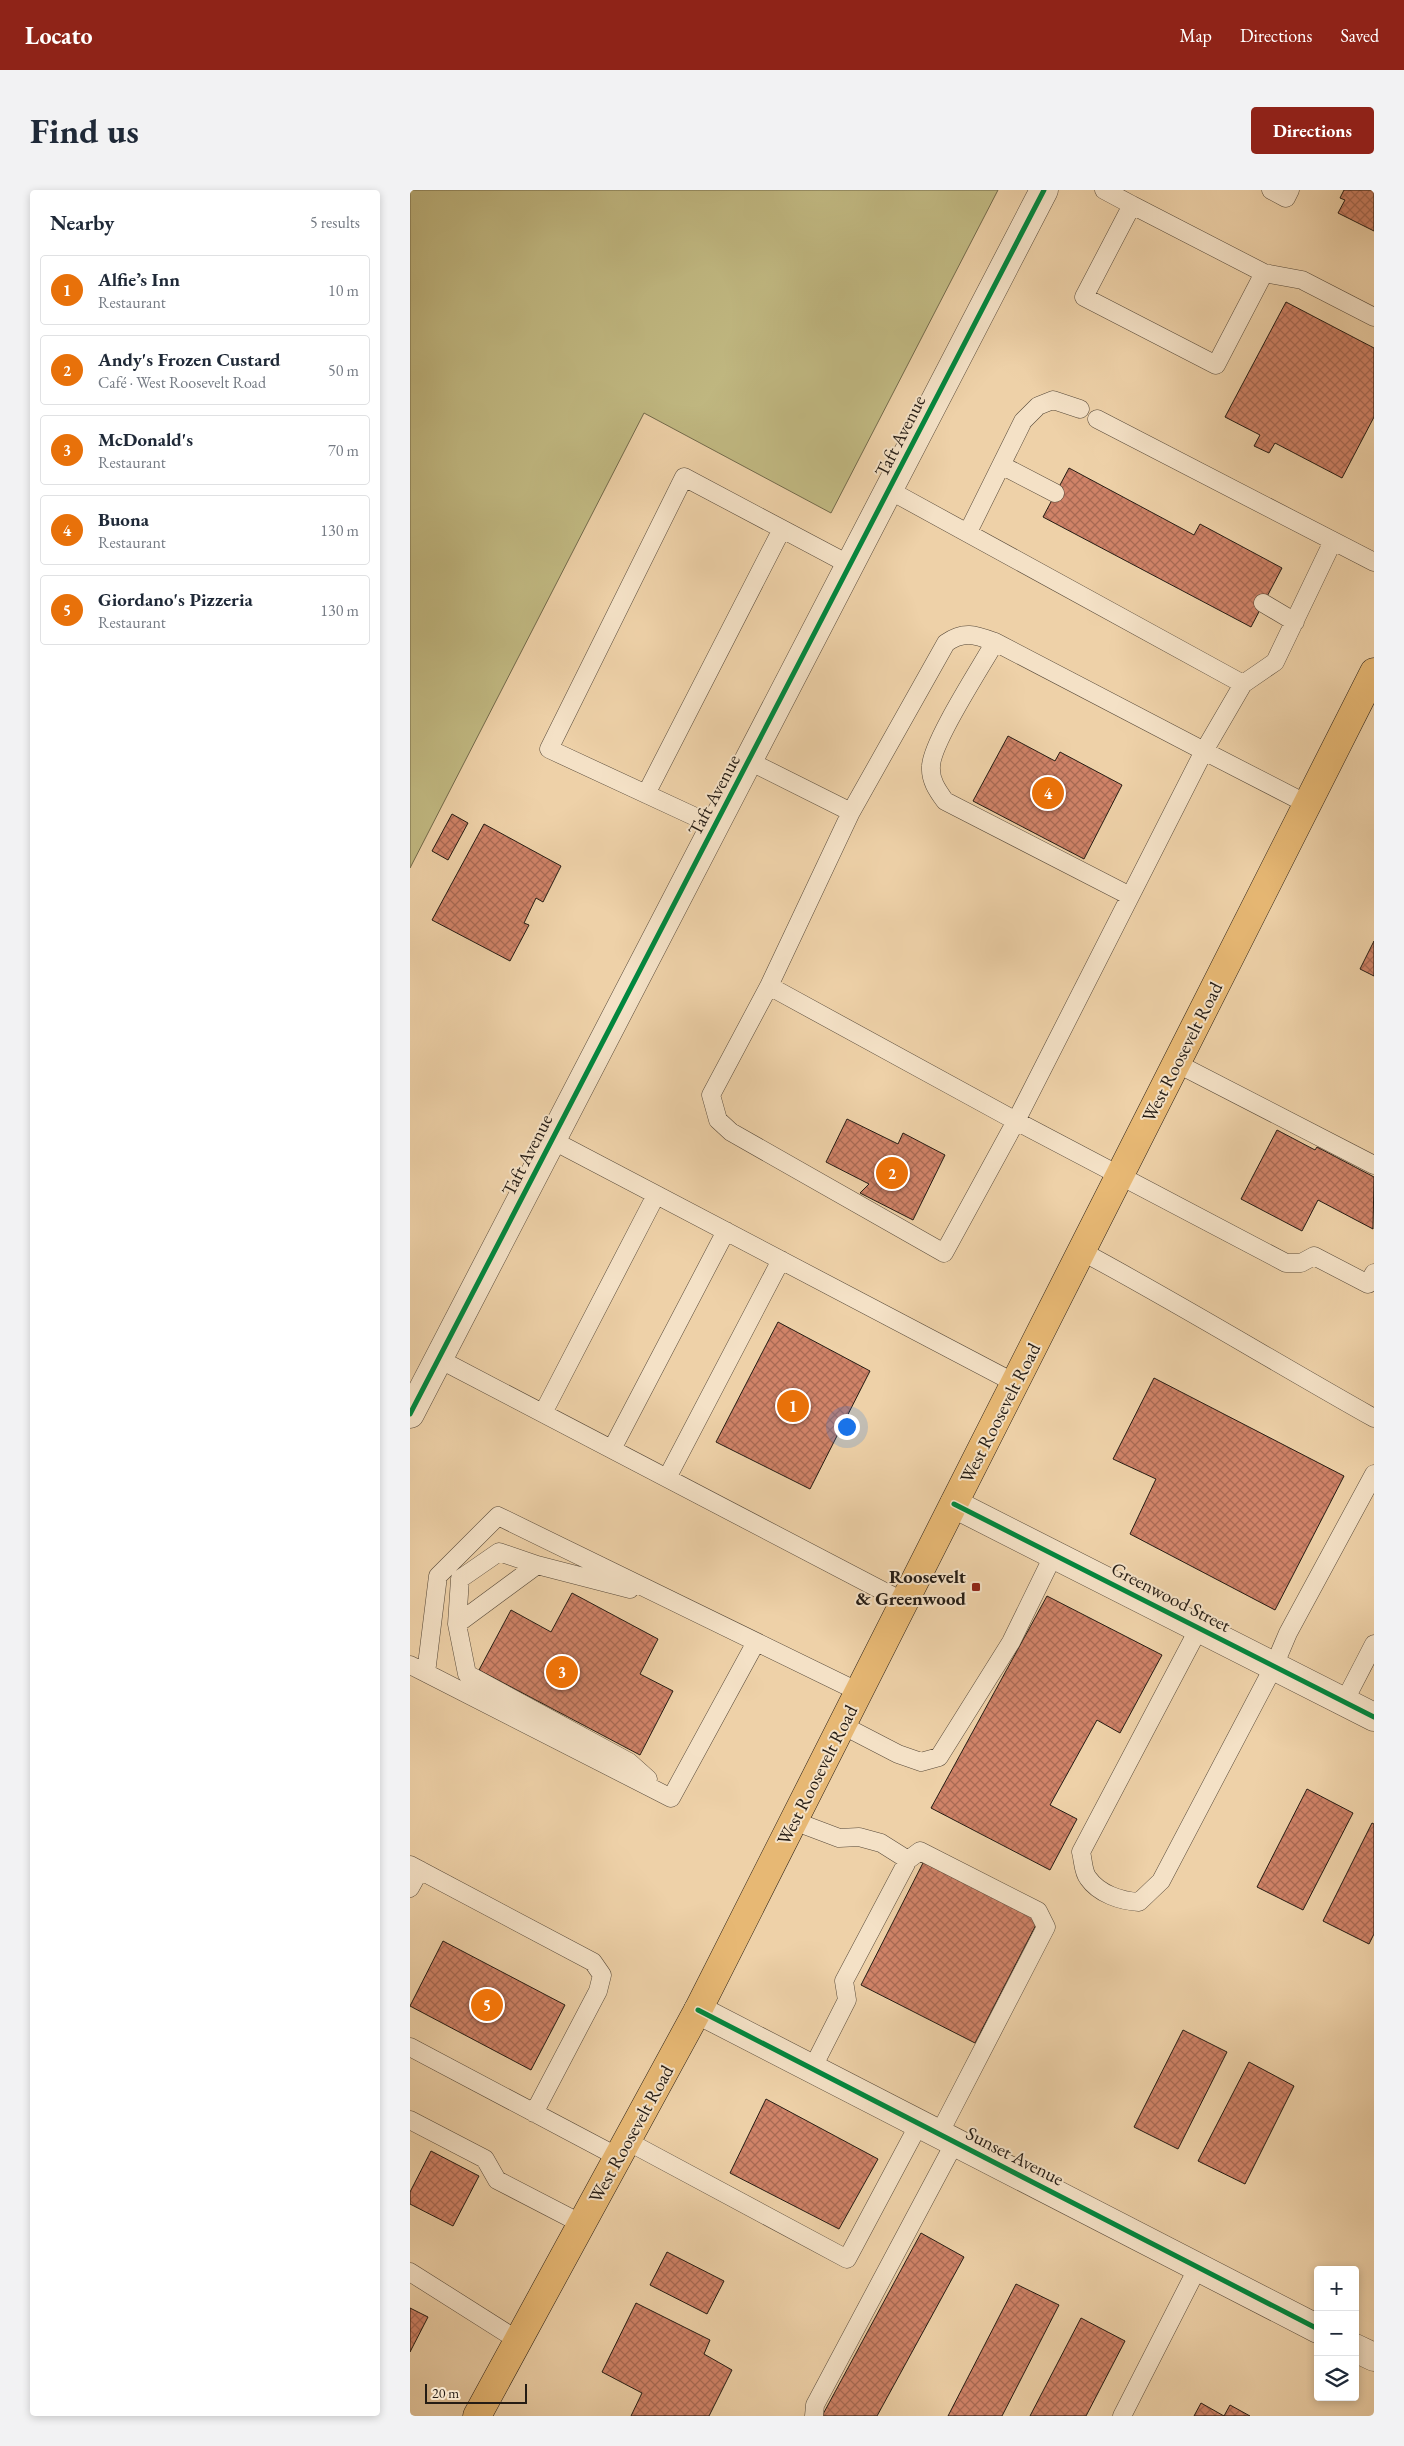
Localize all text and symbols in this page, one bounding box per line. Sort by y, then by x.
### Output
text: Locato [25,20,93,51]
text: Map [1180,24,1212,47]
text: Directions [1240,24,1312,47]
text: Saved [1340,24,1379,47]
button: Directions [1251,107,1374,154]
text: Find us [30,108,139,153]
text: Nearby [50,209,114,236]
text: 5 results [310,212,360,233]
text: Alfie’s Inn [98,267,180,292]
text: 1 [63,280,71,301]
text: 10 m [328,280,359,301]
text: Restaurant [98,292,166,313]
text: Andy's Frozen Custard [98,347,281,372]
text: 2 [63,360,71,381]
text: 50 m [328,360,359,381]
text: Café · West Roosevelt Road [98,372,266,393]
street label: Taft Avenue [869,391,931,481]
text: McDonald's [98,427,193,452]
text: 3 [63,440,71,461]
text: 70 m [328,440,359,461]
text: Restaurant [98,452,166,473]
text: Buona [98,507,149,532]
text: 4 [63,520,71,541]
text: 130 m [320,520,359,541]
text: Restaurant [98,532,166,553]
text: Giordano's Pizzeria [98,587,253,612]
text: 5 [63,600,71,621]
text: 130 m [320,600,359,621]
text: Restaurant [98,612,166,633]
street label: Taft Avenue [682,750,746,840]
pin: 4 [1032,774,1064,812]
street label: West Roosevelt Road [1136,977,1228,1126]
street label: Taft Avenue [496,1110,558,1200]
pin: 2 [876,1154,908,1192]
street label: West Roosevelt Road [954,1338,1046,1487]
pin: 1 [777,1387,809,1425]
your location [834,1414,860,1440]
street label: Greenwood Street [1107,1556,1235,1638]
place label: Roosevelt & Greenwood [856,1564,966,1611]
marker: Roosevelt & Greenwood [970,1581,982,1593]
pin: 3 [546,1653,578,1691]
street label: West Roosevelt Road [771,1700,863,1849]
pin: 5 [471,1986,503,2024]
street label: West Roosevelt Road [583,2060,679,2207]
street label: Sunset Avenue [962,2121,1068,2191]
map controls [1314,2266,1359,2401]
button: + [1314,2266,1359,2311]
button: − [1314,2311,1359,2356]
button: layers [1314,2356,1359,2401]
scale bar [425,2381,528,2404]
text: 20 m [432,2384,459,2402]

